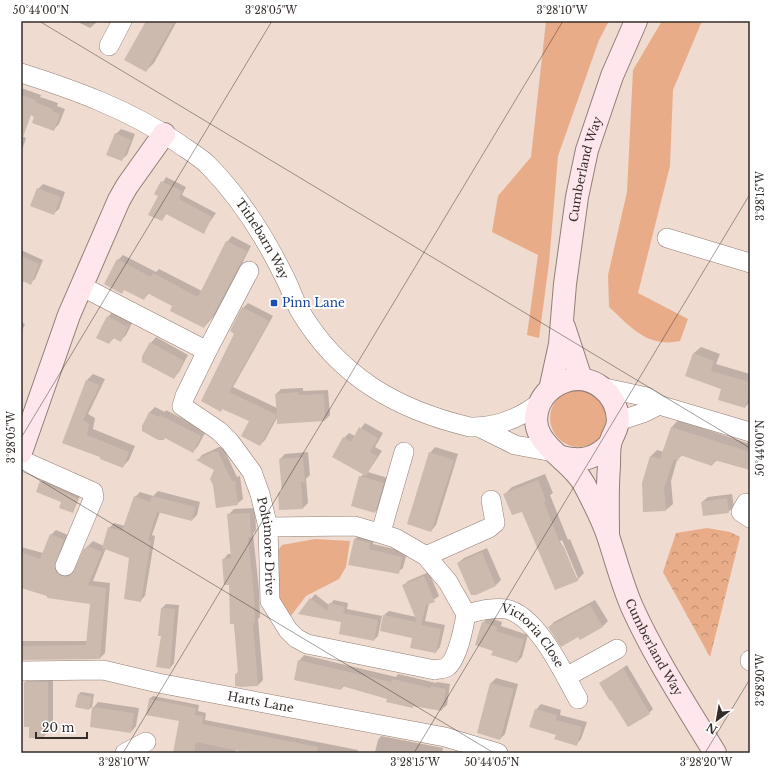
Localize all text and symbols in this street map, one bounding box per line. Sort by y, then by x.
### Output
text: 50°44'00"N [13,4,69,17]
text: 3°28'05"W [245,4,297,17]
text: 3°28'10"W [536,4,588,17]
street label: Cumberland Way [566,114,605,223]
text: 3°28'15"W [754,171,767,221]
street label: Tithebarn Way [233,195,293,282]
place label: Pinn Lane [282,295,345,310]
marker: Pinn Lane [269,298,279,308]
text: 3°28'05"W [5,411,18,463]
text: 50°44'00"N [754,420,767,476]
street label: Poltimore Drive [254,495,278,596]
street label: Cumberland Way [622,596,686,699]
street label: Victoria Close [499,600,567,670]
text: 3°28'20"W [754,653,767,706]
street label: Harts Lane [226,688,295,715]
north arrow [697,700,737,740]
scale bar [36,714,87,740]
text: 20 m [42,720,74,735]
text: N [703,720,720,737]
text: 3°28'10"W [98,756,150,769]
text: 3°28'15"W [390,756,440,769]
text: 50°44'05"N [464,756,520,769]
text: 3°28'20"W [680,756,733,769]

